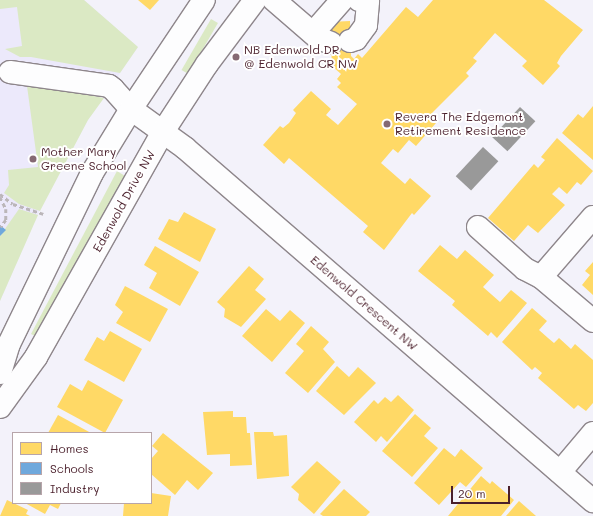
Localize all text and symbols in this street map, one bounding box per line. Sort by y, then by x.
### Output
place label: NB Edenwold DR @ Edenwold CR NW [244,43,357,71]
marker: NB Edenwold DR @ Edenwold CR NW [231,52,241,62]
place label: Revera The Edgemont Retirement Residence [395,110,526,138]
marker: Revera The Edgemont Retirement Residence [382,119,392,129]
place label: Mother Mary Greene School [41,145,127,173]
street label: Edenwold Drive NW [90,147,158,255]
marker: Mother Mary Greene School [28,154,38,164]
street label: Edenwold Crescent NW [308,253,420,353]
legend [12,432,152,504]
text: Homes [50,440,89,456]
text: Schools [50,460,94,476]
scale bar [453,478,512,504]
text: Industry [50,480,99,496]
text: 20 m [458,485,486,501]

